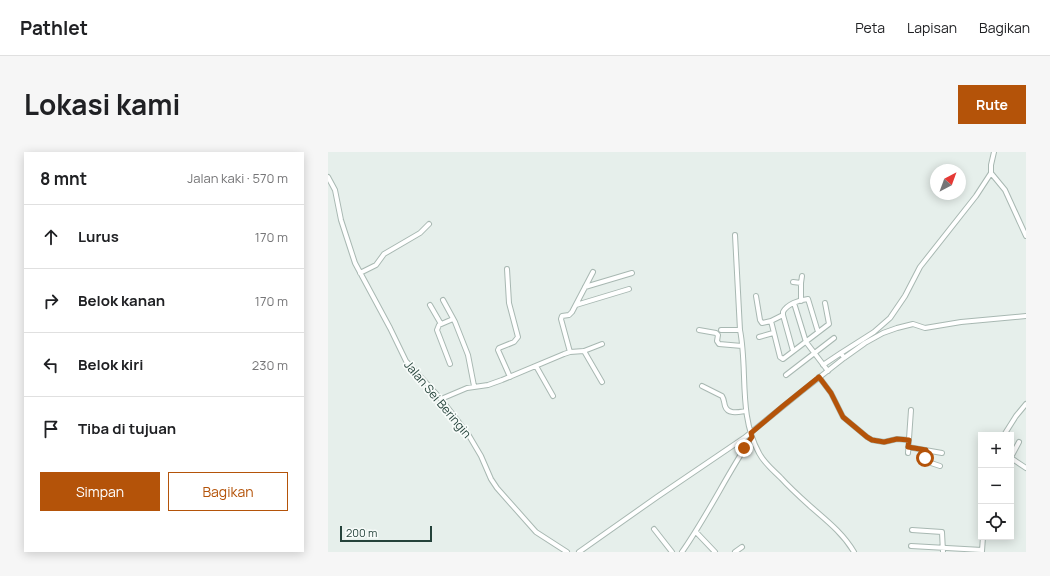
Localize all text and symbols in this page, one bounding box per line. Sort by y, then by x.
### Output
text: Pathlet [20,15,88,41]
text: Peta [855,18,885,37]
text: Lapisan [907,18,957,37]
text: Bagikan [979,18,1030,37]
text: Lokasi kami [24,85,180,123]
button: Rute [958,85,1026,124]
north arrow [930,164,966,200]
text: 8 mnt [40,167,87,190]
text: Jalan kaki · 570 m [187,169,288,187]
icon: ahead [40,226,62,248]
text: Lurus [78,226,119,247]
text: 170 m [255,228,288,246]
icon: right [40,290,62,312]
text: Belok kanan [78,290,165,311]
text: 170 m [255,292,288,310]
icon: left [40,354,62,376]
text: Belok kiri [78,354,144,375]
text: 230 m [252,356,288,374]
street label: Jalan Sei Beringin [400,357,476,441]
icon: arrive [40,418,62,440]
text: Tiba di tujuan [78,418,176,439]
map controls [978,432,1014,540]
button: + [978,432,1014,468]
route end [735,439,753,457]
route start [916,449,934,467]
button: − [978,468,1014,504]
button: Simpan [40,472,160,511]
button: Bagikan [168,472,288,511]
button: locate [978,504,1014,540]
scale bar [340,524,432,543]
text: 200 m [346,525,377,540]

